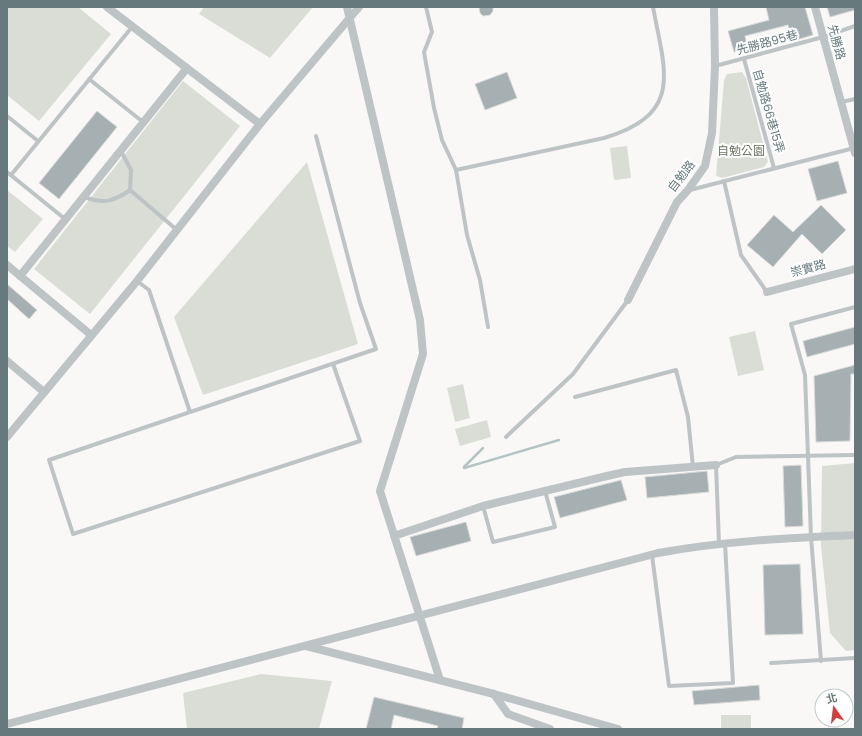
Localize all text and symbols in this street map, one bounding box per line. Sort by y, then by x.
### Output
street label: 先勝路 [824,22,850,62]
street label: 先勝路95巷 [734,26,800,58]
street label: 自勉路66巷15弄 [749,67,789,155]
park label: 自勉公園 [717,142,765,159]
street label: 自勉路 [663,157,699,195]
street label: 崇實路 [788,255,828,281]
north arrow [814,688,854,728]
text: 北 [824,689,839,707]

